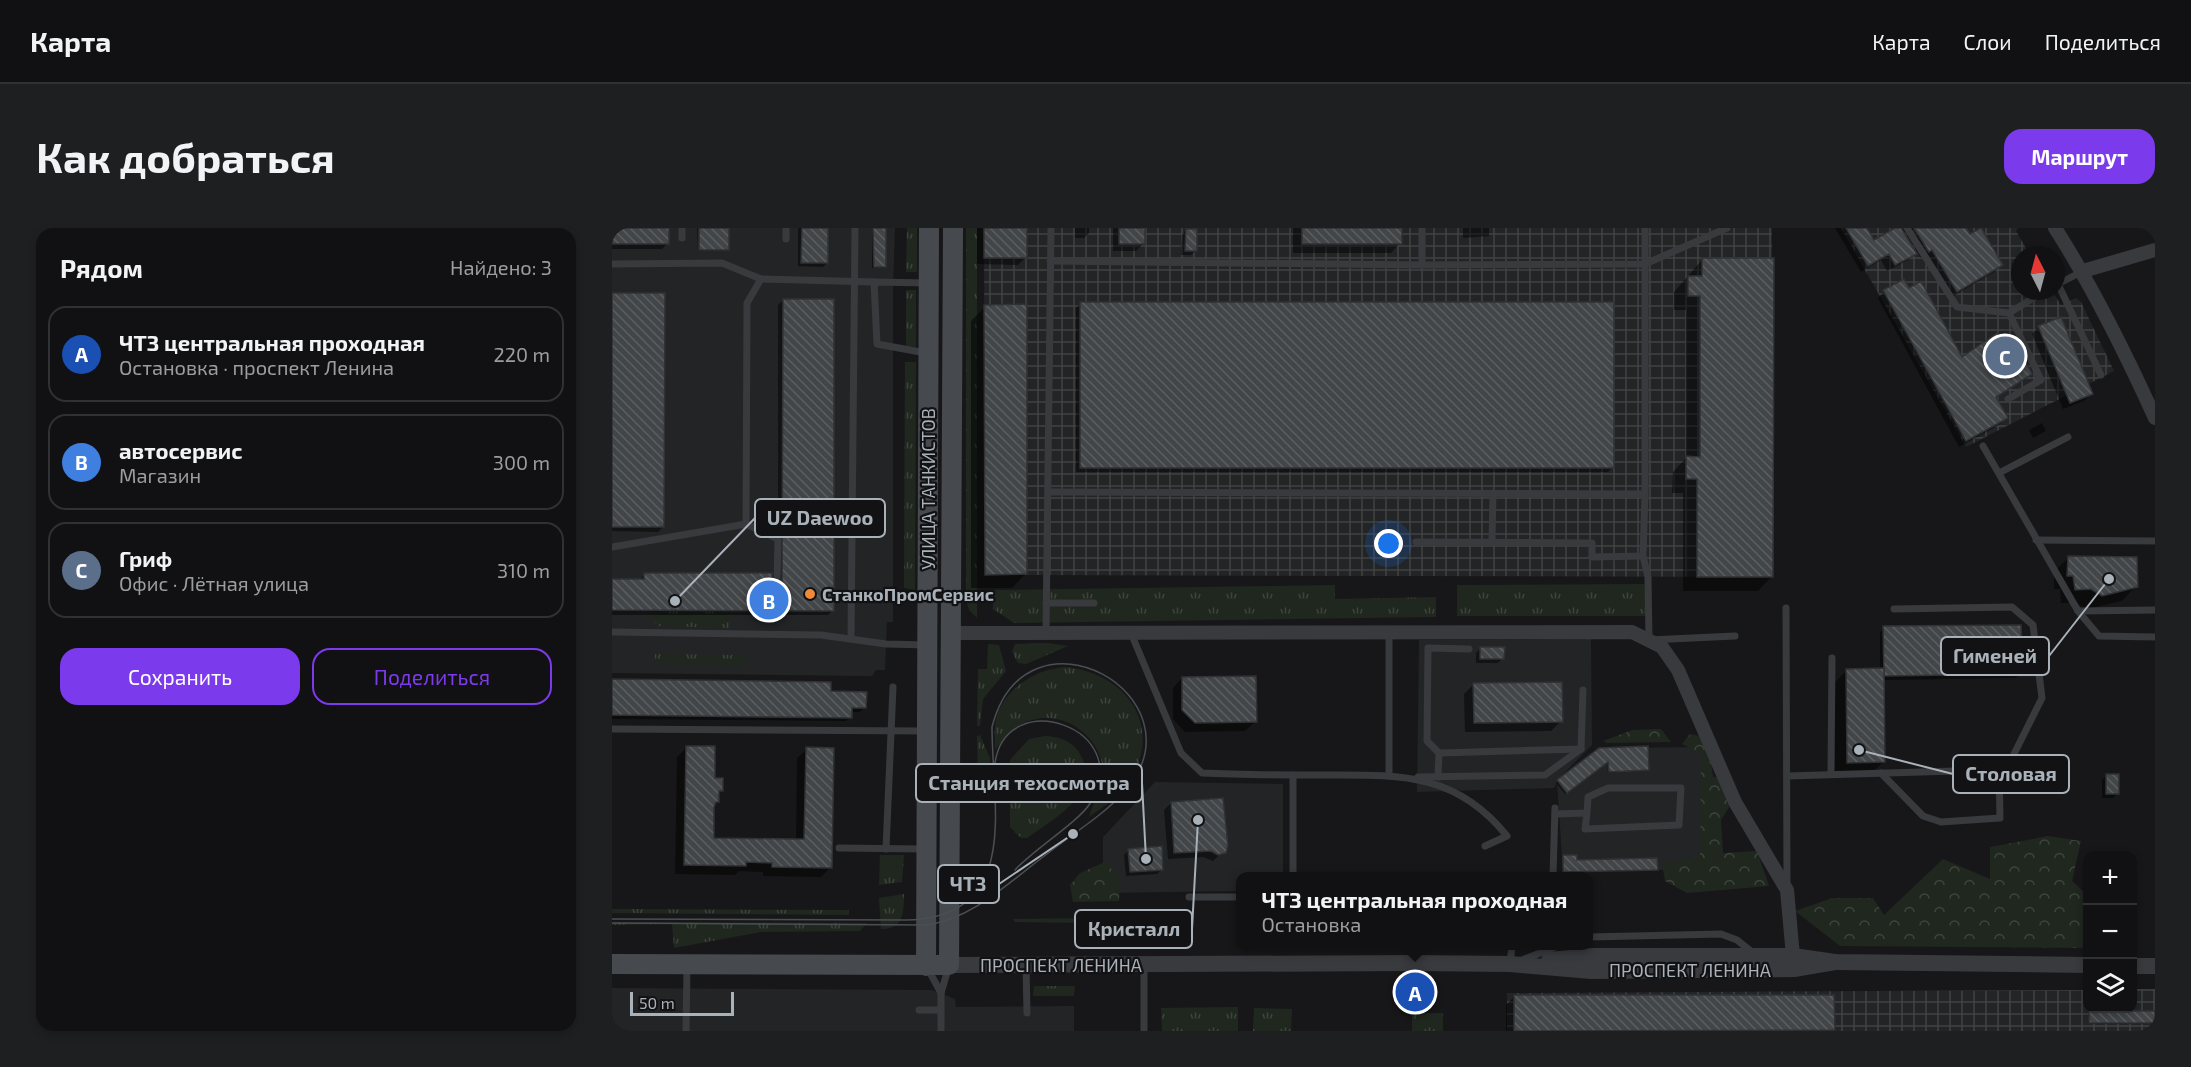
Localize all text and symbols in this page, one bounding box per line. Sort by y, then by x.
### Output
text: Карта [30,24,111,58]
text: Карта [1872,29,1931,54]
text: Слои [1964,29,2012,54]
text: Поделиться [2045,29,2161,54]
button: Маршрут [2004,129,2155,184]
text: Как добраться [36,131,335,181]
north arrow [2011,246,2065,300]
text: Рядом [60,252,143,283]
text: Найдено: 3 [450,255,552,279]
text: ЧТЗ центральная проходная [119,329,425,355]
pin: C [1986,334,2024,378]
text: A [75,342,88,366]
text: 220 m [493,342,550,366]
text: Остановка · проспект Ленина [119,355,394,379]
street label: УЛИЦА ТАНКИСТОВ [917,408,939,570]
text: автосервис [119,437,242,463]
text: B [75,450,88,474]
text: 300 m [493,450,550,474]
text: Магазин [119,463,201,487]
callout: UZ Daewoo [755,499,885,537]
text: UZ Daewoo [767,505,873,529]
your location [1374,529,1403,558]
text: Гриф [119,545,172,571]
text: C [76,558,87,582]
text: 310 m [497,558,550,582]
text: Офис · Лётная улица [119,571,309,595]
pin: B [750,578,788,622]
place label: СтанкоПромСервис [822,583,994,605]
marker: СтанкоПромСервис [803,587,817,601]
callout: Гименей [1941,637,2049,675]
text: Гименей [1953,643,2037,667]
button: Сохранить [60,648,300,705]
button: Поделиться [312,648,552,705]
callout: Столовая [1953,755,2069,793]
text: Столовая [1965,761,2057,785]
callout: Станция техосмотра [916,764,1142,802]
text: Станция техосмотра [928,770,1130,794]
map controls [2083,851,2137,1013]
button: + [2083,851,2137,905]
callout: ЧТЗ [938,865,999,903]
text: ЧТЗ [950,871,986,895]
popup [1236,872,1593,950]
text: ЧТЗ центральная проходная [1262,886,1567,912]
button: − [2083,905,2137,959]
callout: Кристалл [1075,910,1192,948]
text: Остановка [1262,912,1361,936]
text: Кристалл [1088,916,1180,940]
street label: ПРОСПЕКТ ЛЕНИНА [980,954,1143,976]
street label: ПРОСПЕКТ ЛЕНИНА [1609,959,1772,981]
button: layers [2083,959,2137,1013]
pin: A [1396,970,1434,1014]
scale bar [630,989,734,1016]
text: 50 m [639,993,675,1012]

